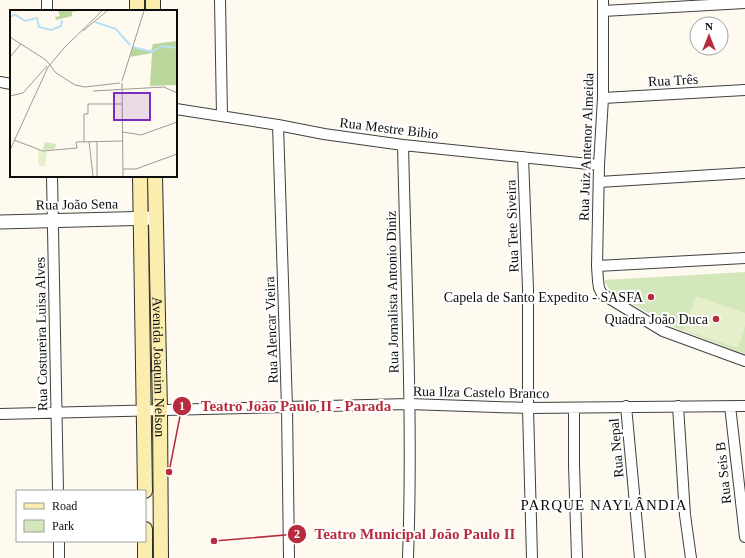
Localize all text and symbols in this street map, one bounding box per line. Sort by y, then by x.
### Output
inset map [10,10,177,177]
north arrow [689,16,729,56]
text: N [705,20,713,32]
street label: Rua Juiz Antenor Almeida [576,72,597,221]
street label: Rua Três [648,72,698,89]
street label: Rua Mestre Bibio [339,115,439,142]
street label: Rua Tete Siveira [503,179,522,273]
street label: Rua João Sena [36,196,119,213]
street label: Rua Jornalista Antonio Diniz [384,210,401,374]
street label: Rua Costureira Luisa Alves [33,257,50,411]
street label: Rua Alencar Vieira [262,275,281,384]
place label: Capela de Santo Expedito - SASFA [444,290,644,305]
marker: Capela de Santo Expedito - SASFA [646,292,656,302]
street label: Avenida Joaquim Nelson [150,297,167,437]
place label: Quadra João Duca [605,312,709,327]
marker: Quadra João Duca [711,314,721,324]
street label: Rua Ilza Castelo Branco [413,384,549,401]
callout: Teatro João Paulo II - Parada [172,392,399,419]
text: Teatro João Paulo II - Parada [201,398,392,414]
text: 1 [179,399,185,413]
street label: Rua Nepal [606,418,627,478]
street label: Rua Seis B [713,441,734,505]
legend [16,490,146,542]
district label: PARQUE NAYLÂNDIA [521,497,688,513]
text: Road [52,499,77,513]
text: Park [52,519,74,533]
callout: Teatro Municipal João Paulo II [287,520,523,547]
text: Teatro Municipal João Paulo II [315,526,516,542]
text: 2 [294,527,300,541]

